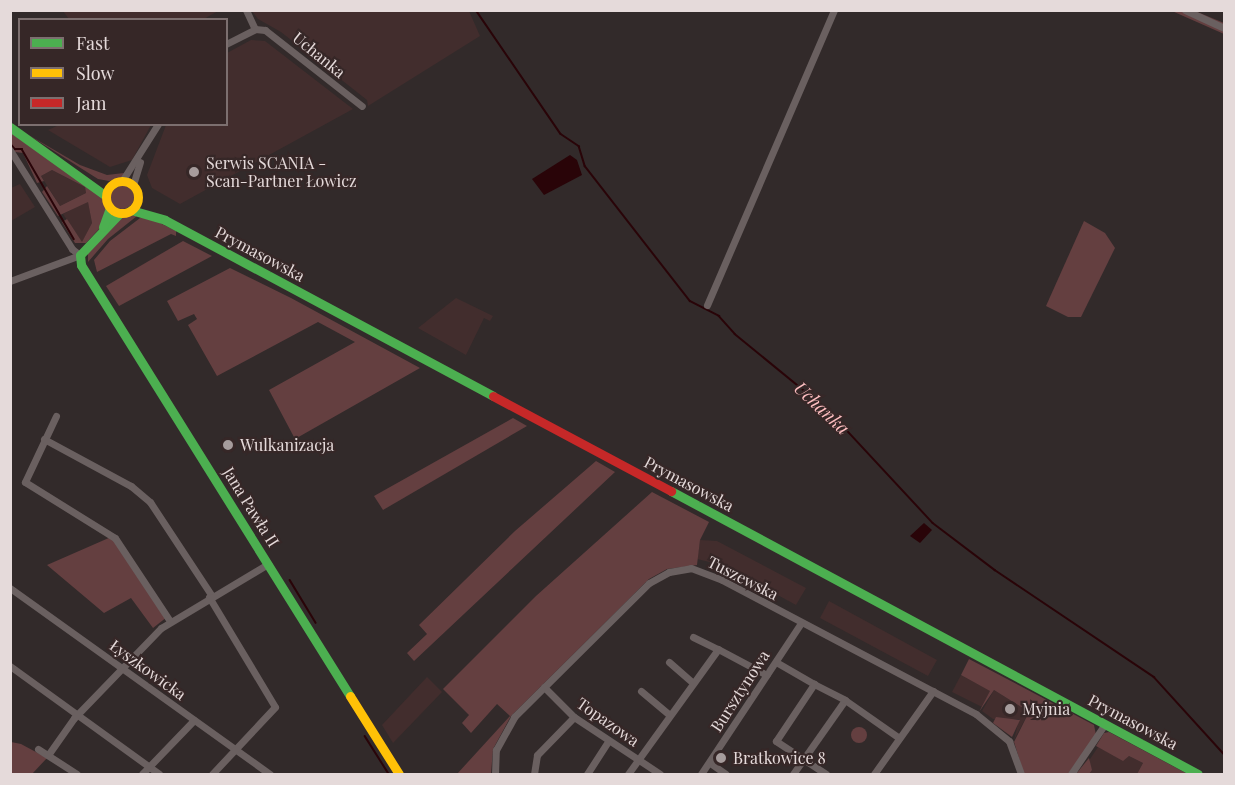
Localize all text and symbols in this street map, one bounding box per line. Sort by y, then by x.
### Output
legend [18,18,228,126]
street label: Uchanka [289,28,349,82]
text: Fast [76,31,109,55]
text: Slow [76,61,114,85]
text: Jam [76,91,106,115]
place label: Serwis SCANIA - Scan-Partner Łowicz [206,153,357,191]
marker: Serwis SCANIA - Scan-Partner Łowicz [187,165,201,179]
street label: Prymasowska [212,222,308,286]
water label: Uchanka [790,377,854,439]
place label: Wulkanizacja [240,435,334,455]
marker: Wulkanizacja [221,438,235,452]
street label: Prymasowska [641,452,737,516]
street label: Jana Pawła II [219,463,283,551]
street label: Tuszewska [704,552,782,604]
street label: Łyszkowicka [106,636,190,704]
street label: Bursztynowa [707,647,773,735]
street label: Prymasowska [1085,690,1181,754]
street label: Topazowa [573,694,643,750]
place label: Myjnia [1022,699,1070,719]
marker: Myjnia [1003,702,1017,716]
place label: Bratkowice 8 [733,748,826,768]
marker: Bratkowice 8 [714,751,728,765]

